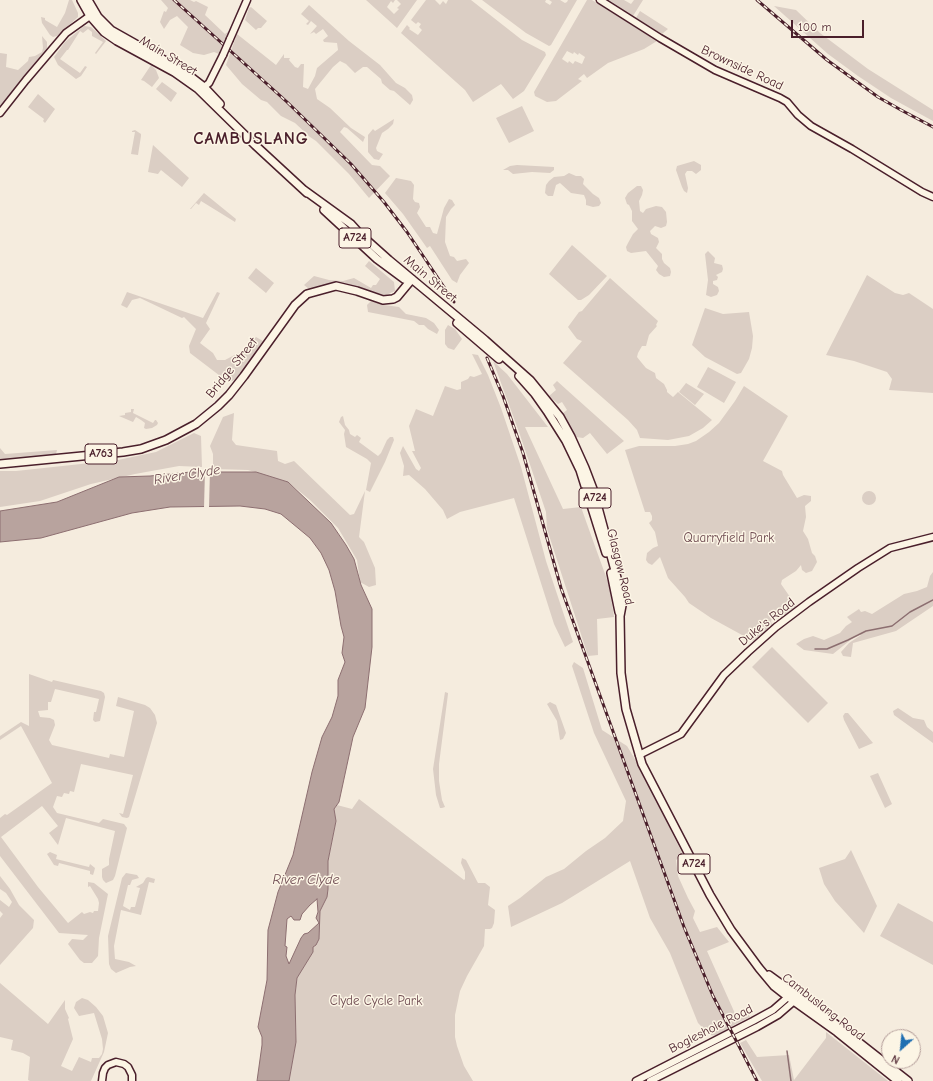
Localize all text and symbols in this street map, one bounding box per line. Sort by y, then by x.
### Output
scale bar [793,12,866,38]
text: 100 m [798,20,831,34]
street label: Main Street [136,33,200,79]
street label: Brownside Road [698,42,786,94]
district label: CAMBUSLANG [193,129,309,149]
road number: A724 [339,228,371,248]
street label: Main Street [400,252,460,306]
street label: Bridge Street [203,335,261,401]
road number: A763 [85,444,117,464]
water label: River Clyde [153,461,221,489]
road number: A724 [579,488,611,508]
street label: Glasgow Road [603,527,637,607]
park label: Quarryfield Park [684,530,774,546]
street label: Duke's Road [736,595,798,649]
road number: A724 [678,854,710,874]
water label: River Clyde [272,872,340,888]
street label: Cambuslang Road [779,970,867,1044]
park label: Clyde Cycle Park [330,993,422,1009]
street label: Bogleshole Road [666,1001,756,1057]
north arrow [881,1029,921,1069]
text: N [890,1052,902,1067]

